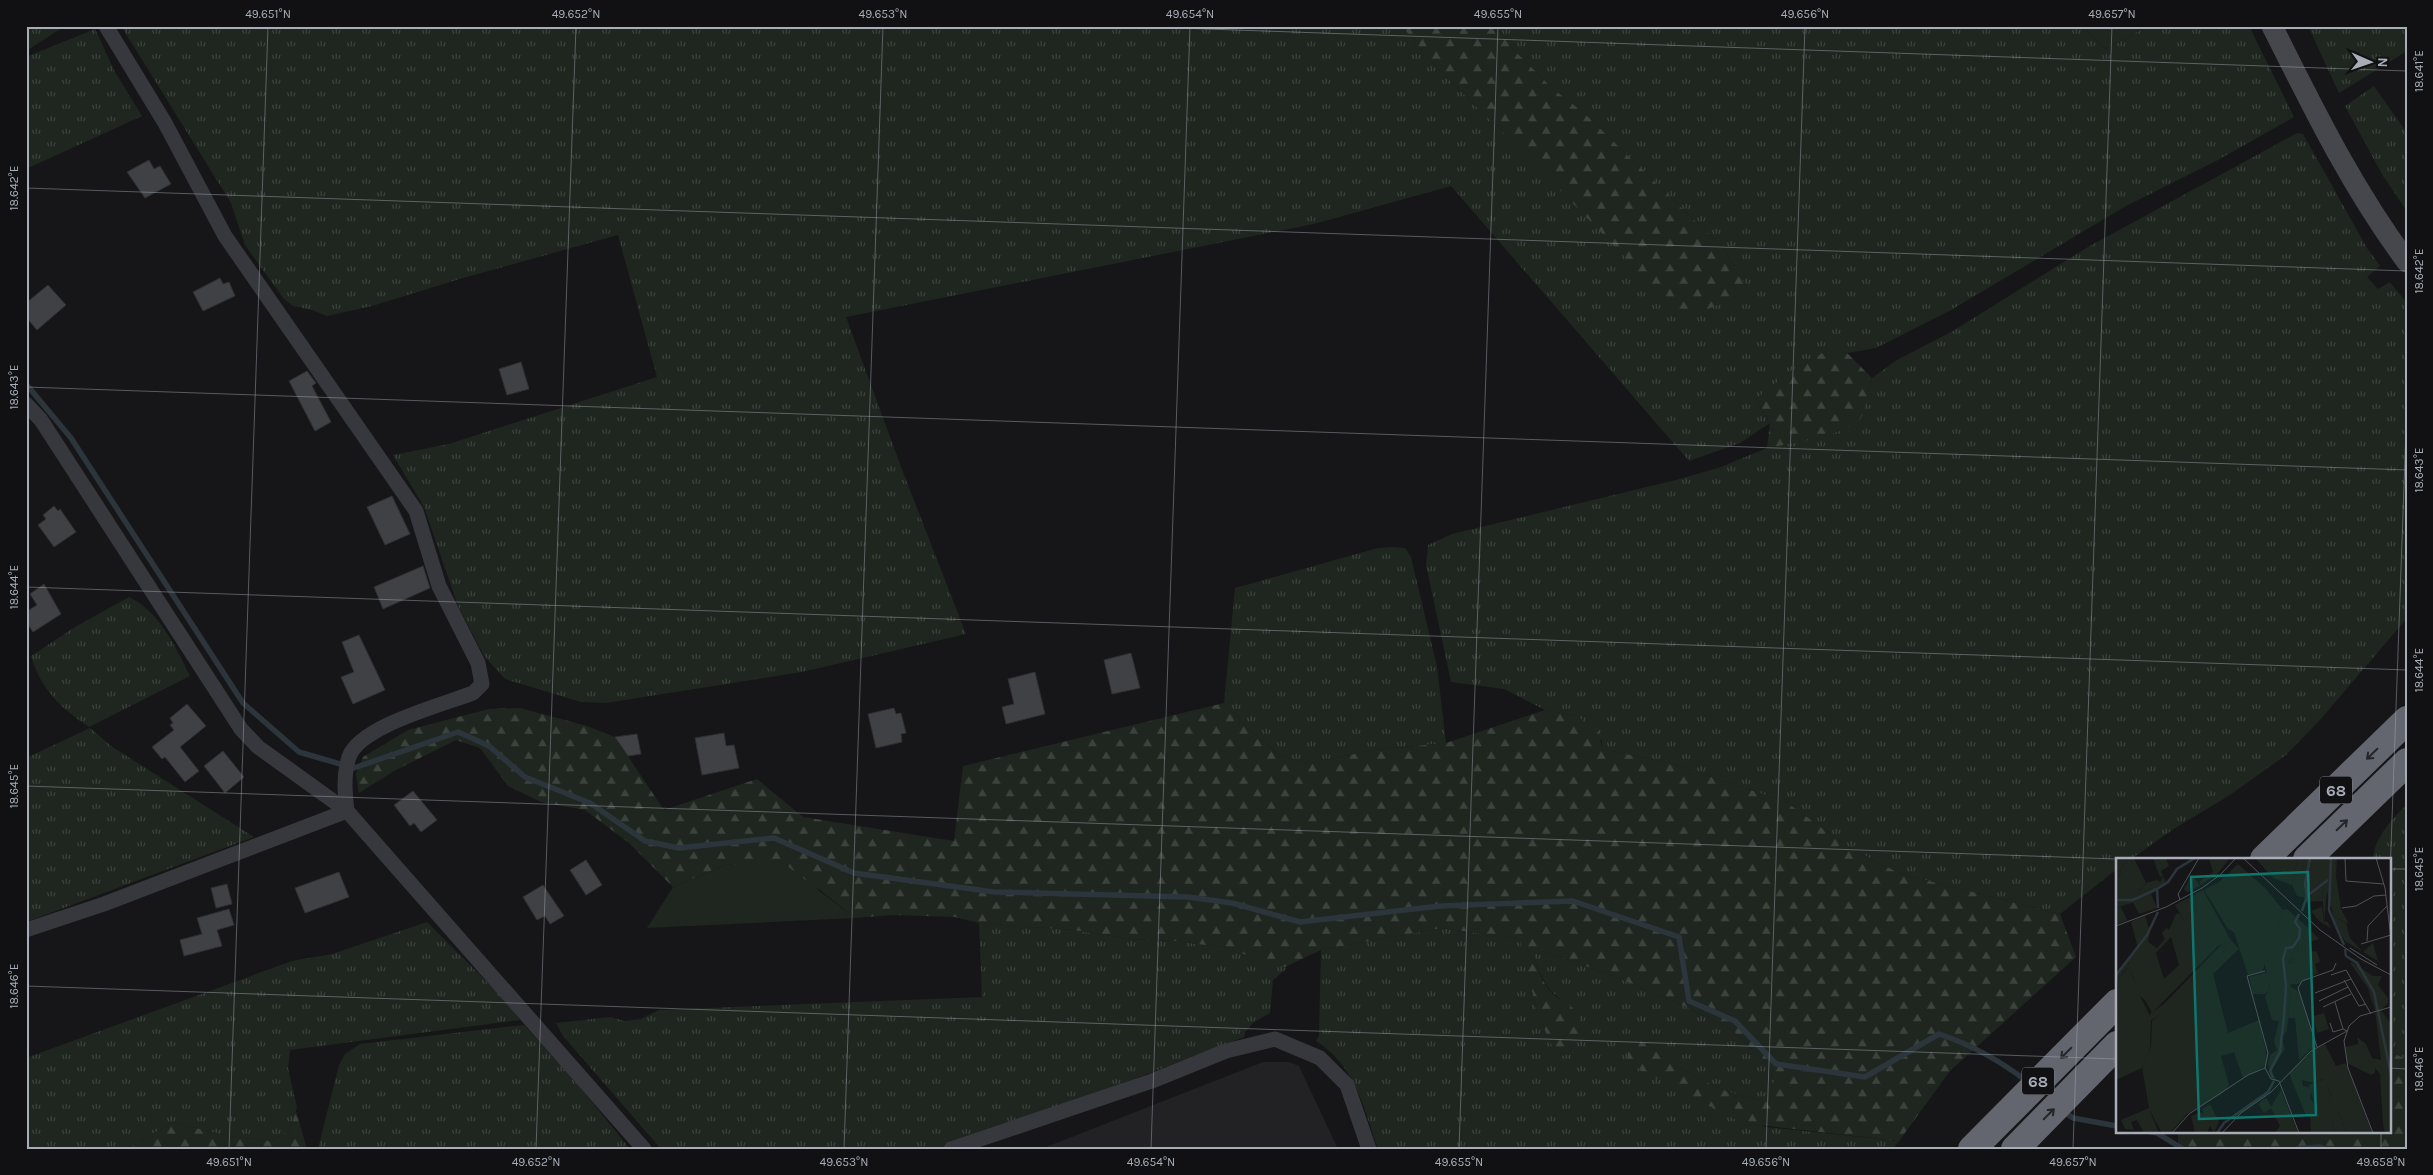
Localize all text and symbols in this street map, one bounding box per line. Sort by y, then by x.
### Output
text: 49.651°N [245,7,291,21]
text: 49.652°N [552,7,600,21]
text: 49.653°N [859,7,907,21]
text: 49.654°N [1166,7,1214,21]
text: 49.655°N [1474,7,1522,21]
text: 49.656°N [1781,7,1829,21]
text: 49.657°N [2088,7,2136,21]
north arrow [2346,38,2396,88]
text: 18.641°E [2412,50,2426,92]
text: N [2374,57,2391,68]
text: 18.642°E [7,166,21,210]
text: 18.642°E [2412,249,2426,293]
text: 18.643°E [7,365,21,409]
text: 18.643°E [2412,448,2426,492]
text: 18.644°E [7,565,21,609]
text: 18.644°E [2412,648,2426,692]
one-way arrow [2366,748,2378,760]
text: 18.645°E [7,764,21,808]
road number: 68 [2320,776,2352,804]
one-way arrow [2336,819,2348,831]
text: 18.645°E [2412,847,2426,891]
inset map [2116,858,2390,1132]
text: 18.646°E [7,964,21,1008]
one-way arrow [2060,1047,2072,1059]
text: 18.646°E [2412,1047,2426,1091]
road number: 68 [2022,1068,2054,1094]
one-way arrow [2043,1108,2055,1120]
text: 49.651°N [206,1155,252,1169]
text: 49.652°N [512,1155,560,1169]
text: 49.653°N [820,1155,868,1169]
text: 49.654°N [1127,1155,1175,1169]
text: 49.655°N [1435,1155,1483,1169]
text: 49.656°N [1742,1155,1790,1169]
text: 49.657°N [2049,1155,2097,1169]
text: 49.658°N [2356,1155,2406,1169]

